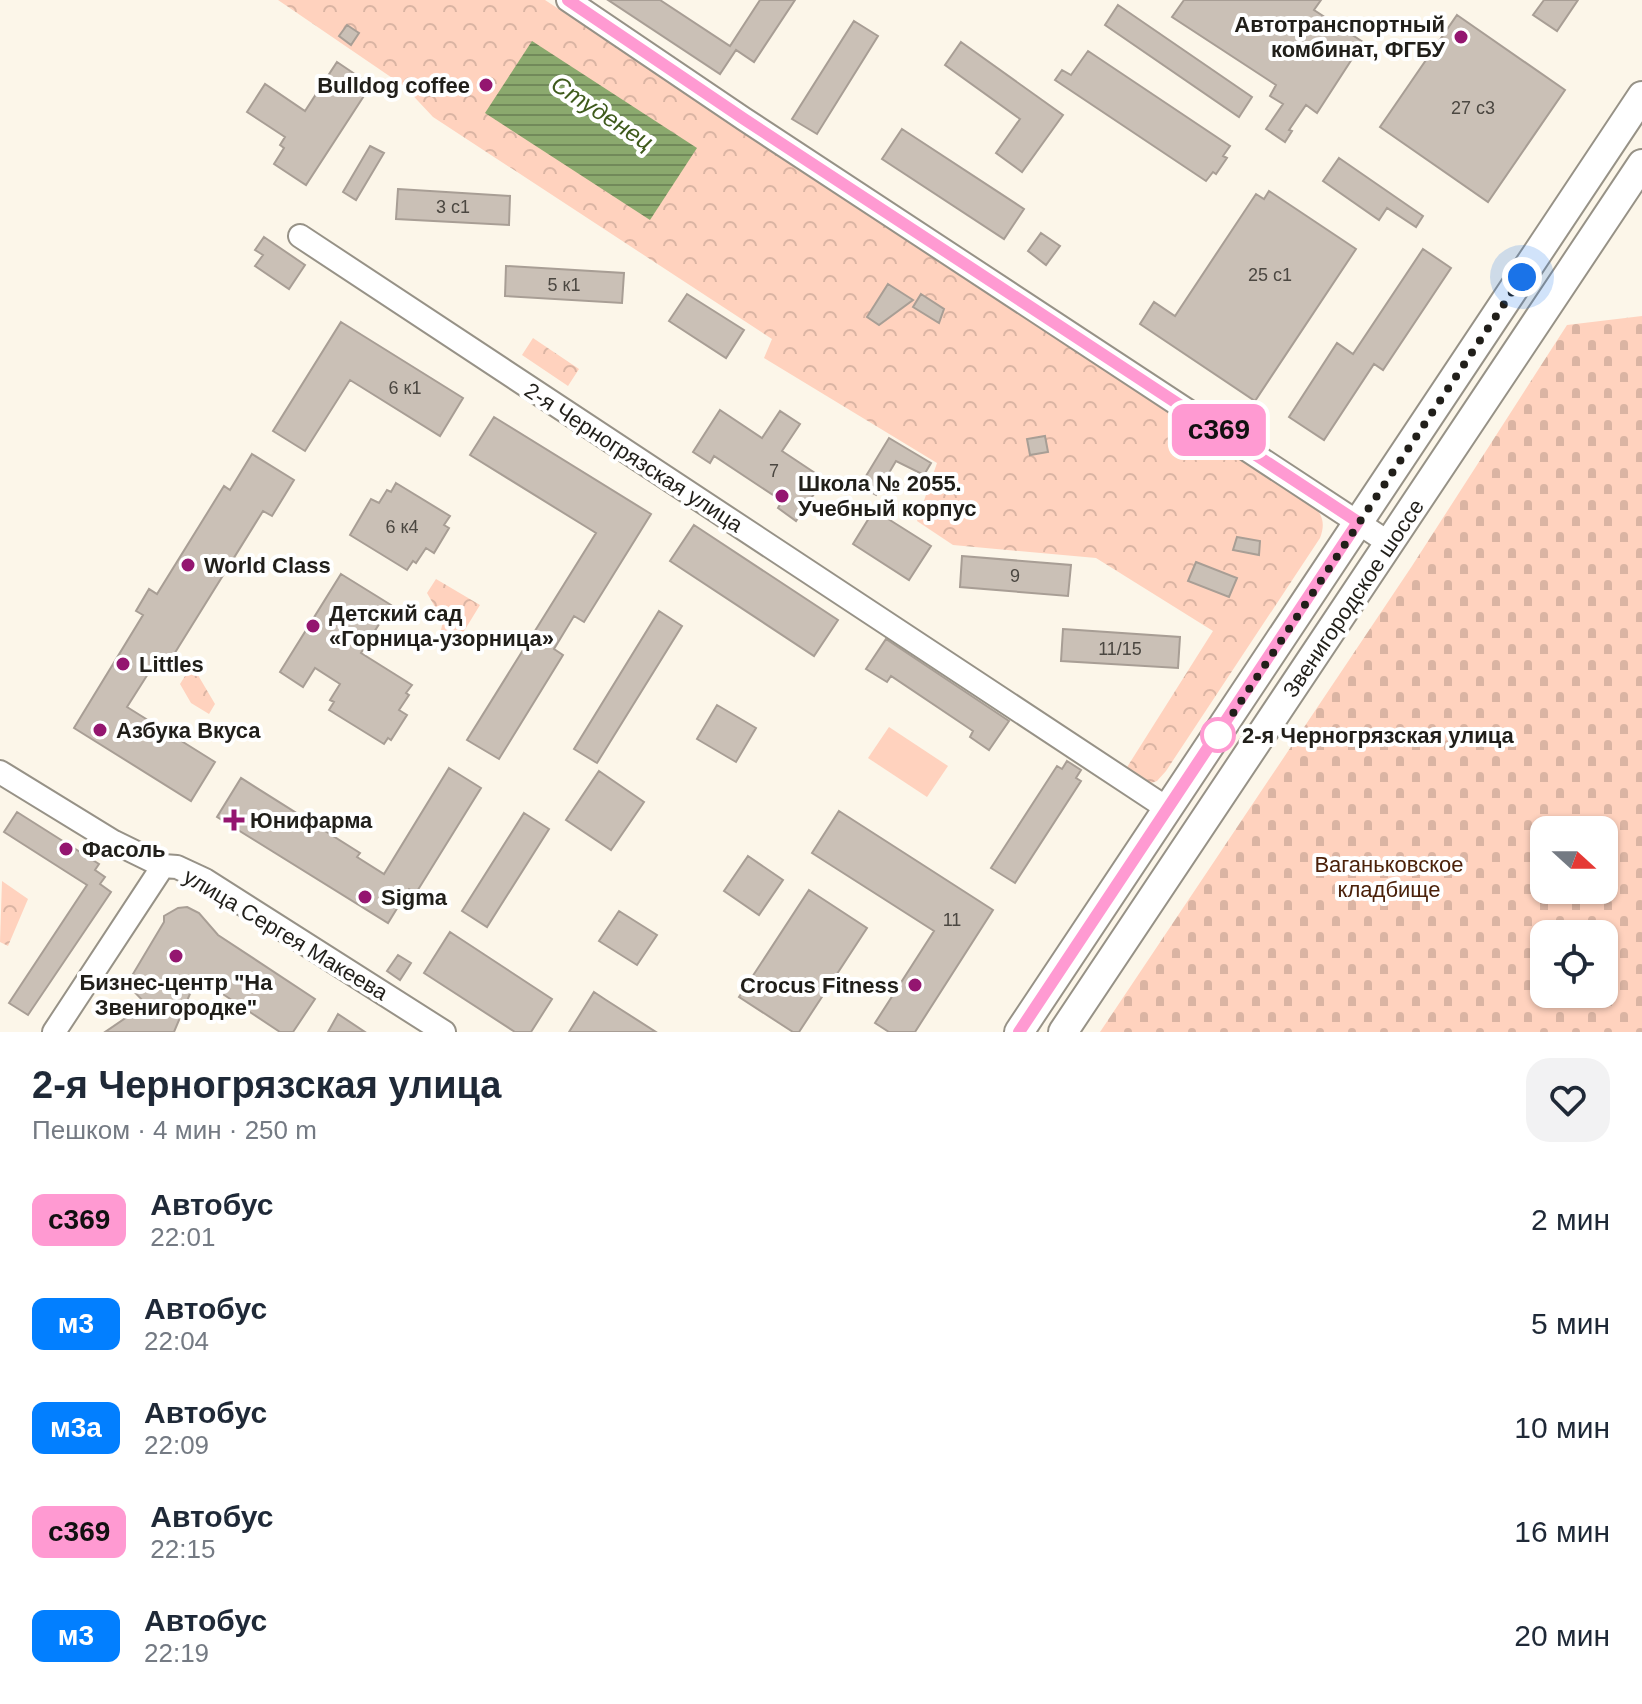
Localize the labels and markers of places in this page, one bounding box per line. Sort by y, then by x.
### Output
place label: Автотранспортный комбинат, ФГБУ [1234,12,1445,62]
marker: Автотранспортный комбинат, ФГБУ [1452,28,1470,46]
place label: Bulldog coffee [317,73,470,98]
marker: Bulldog coffee [477,76,495,94]
place label: Школа № 2055. Учебный корпус [798,471,977,521]
marker: Школа № 2055. Учебный корпус [773,487,791,505]
place label: World Class [204,553,331,578]
marker: World Class [179,556,197,574]
place label: Детский сад «Горница-узорница» [329,601,554,651]
marker: Детский сад «Горница-узорница» [304,617,322,635]
place label: Littles [139,652,204,677]
marker: Littles [114,655,132,673]
place label: Азбука Вкуса [116,718,261,743]
marker: 2-я Черногрязская улица [1201,718,1235,752]
marker: Азбука Вкуса [91,721,109,739]
place label: 2-я Черногрязская улица [1242,723,1515,748]
place label: Юнифарма [250,808,373,833]
marker: Юнифарма [225,811,243,829]
place label: Фасоль [82,837,166,862]
marker: Фасоль [57,840,75,858]
place label: Sigma [381,885,448,910]
marker: Sigma [356,888,374,906]
marker: Бизнес-центр "На Звенигородке" [167,947,185,965]
place label: Бизнес-центр "На Звенигородке" [80,970,273,1020]
place label: Crocus Fitness [740,973,899,998]
marker: Crocus Fitness [906,976,924,994]

